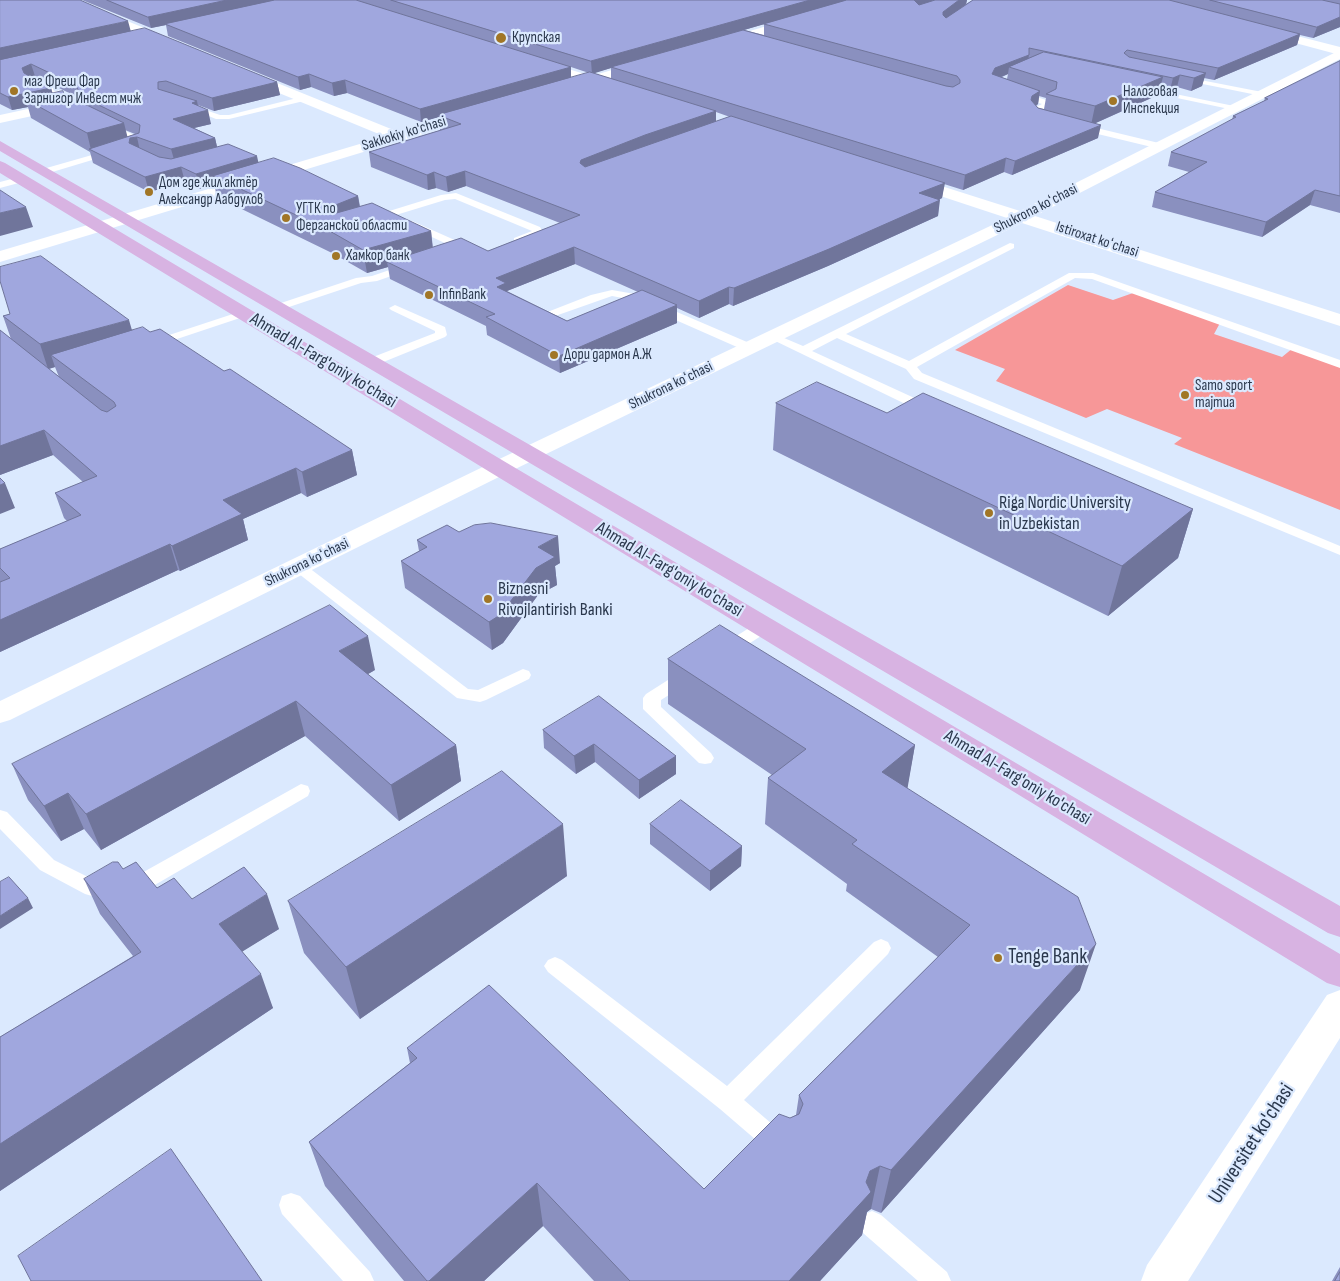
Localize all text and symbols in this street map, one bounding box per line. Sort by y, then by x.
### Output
place label: Крупская [512,29,560,47]
marker: Крупская [494,31,508,45]
place label: маг Фреш Фар Зарнигор Инвест мчж [24,73,141,108]
place label: Налоговая Инспекция [1123,83,1179,118]
marker: маг Фреш Фар Зарнигор Инвест мчж [8,85,20,97]
marker: Налоговая Инспекция [1107,95,1119,107]
street label: Sakkokiy ko'chasi [360,113,448,155]
place label: Дом где жил актёр Александр Аабдулов [159,174,263,209]
street label: Shukrona koʻchasi [991,180,1081,238]
marker: Дом где жил актёр Александр Аабдулов [143,186,155,198]
place label: УГТК по Ферганской области [296,200,407,235]
marker: УГТК по Ферганской области [280,212,292,224]
street label: Istiroxat koʻchasi [1054,218,1140,262]
place label: Хамкор банк [346,247,410,265]
marker: Хамкор банк [330,250,342,262]
place label: InfinBank [439,286,486,304]
marker: InfinBank [423,289,435,301]
street label: Ahmad Al-Farg'oniy ko'chasi [246,309,400,413]
place label: Дори дармон А.Ж [564,346,652,364]
marker: Дори дармон А.Ж [548,349,560,361]
street label: Shukrona koʻchasi [626,358,716,414]
place label: Samo sport majmua [1195,377,1252,412]
marker: Samo sport majmua [1179,389,1191,401]
place label: Riga Nordic University in Uzbekistan [999,492,1131,534]
marker: Riga Nordic University in Uzbekistan [983,507,995,519]
street label: Ahmad Al-Farg'oniy ko'chasi [592,518,746,622]
street label: Shukrona koʻchasi [262,535,352,591]
place label: Biznesni Rivojlantirish Banki [498,578,613,620]
marker: Biznesni Rivojlantirish Banki [482,593,494,605]
street label: Ahmad Al-Farg'oniy ko'chasi [940,726,1094,830]
place label: Tenge Bank [1008,945,1087,971]
marker: Tenge Bank [992,952,1004,964]
street label: Universitet ko'chasi [1204,1079,1300,1209]

